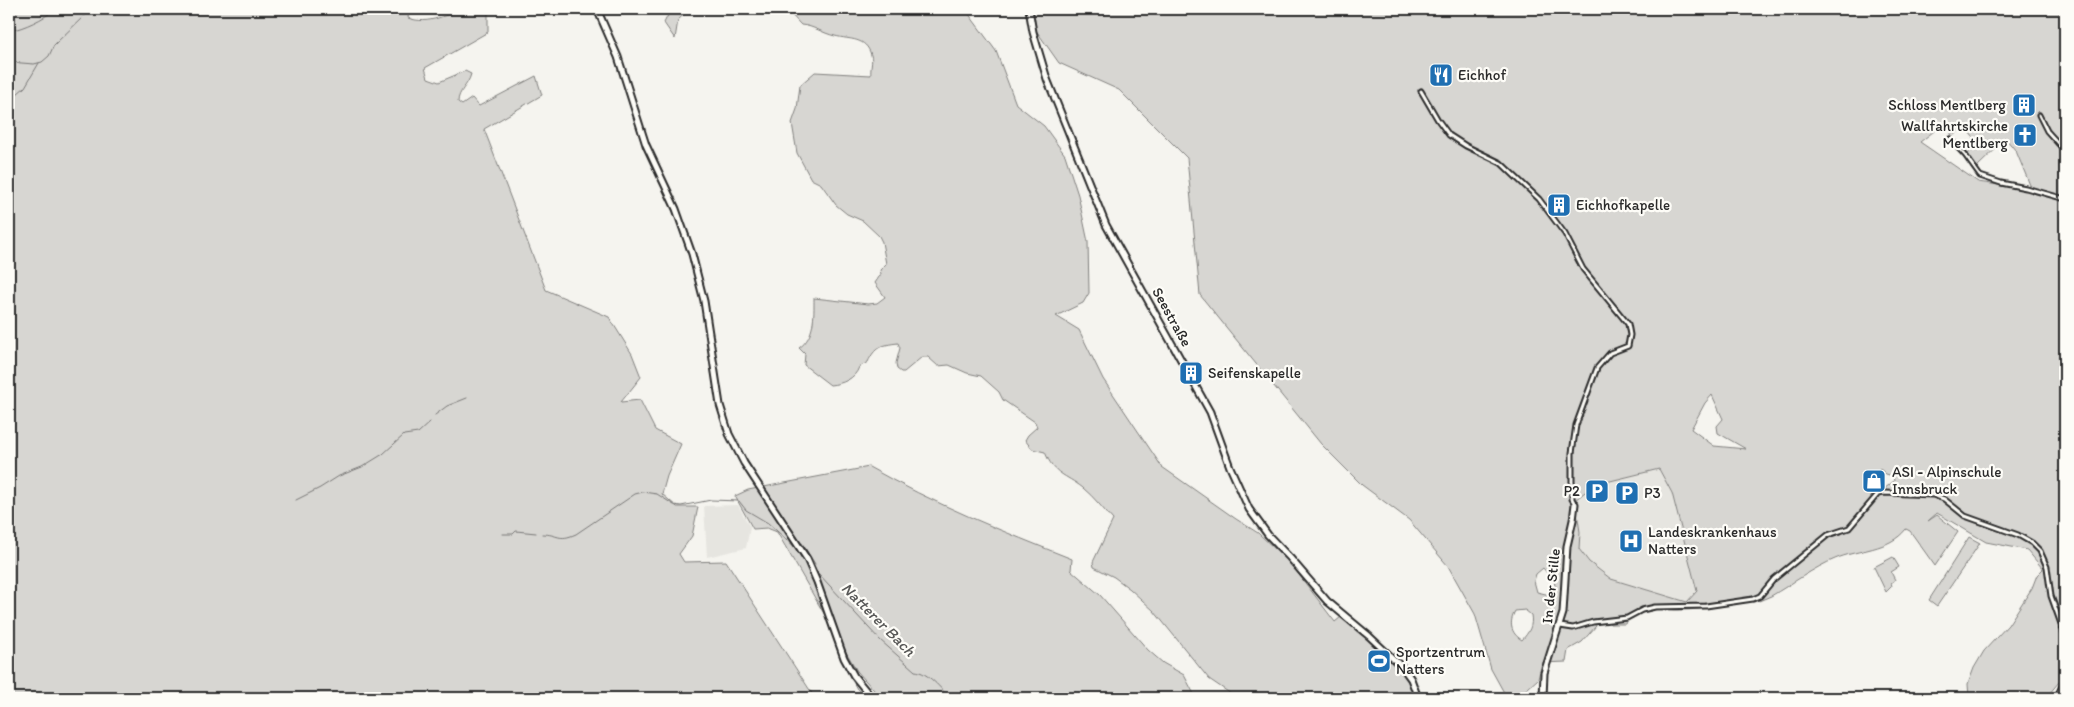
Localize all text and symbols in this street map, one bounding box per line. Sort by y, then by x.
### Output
restaurant icon: Eichhof [1428,62,1454,88]
place label: Eichhof [1458,66,1506,84]
building icon: Schloss Mentlberg [2011,92,2037,118]
place label: Schloss Mentlberg [1888,96,2006,114]
place label: Wallfahrtskirche Mentlberg [1901,117,2008,152]
church icon: Wallfahrtskirche Mentlberg [2012,122,2038,148]
building icon: Eichhofkapelle [1546,192,1572,218]
place label: Eichhofkapelle [1576,196,1670,214]
street label: Seestraße [1148,284,1196,350]
building icon: Seifenskapelle [1178,360,1204,386]
place label: Seifenskapelle [1208,364,1301,382]
place label: ASI - Alpinschule Innsbruck [1892,463,2001,498]
shop icon: ASI - Alpinschule Innsbruck [1861,468,1887,494]
parking icon: P2 [1584,478,1610,504]
parking icon: P3 [1614,480,1640,506]
place label: P2 [1564,482,1580,500]
place label: P3 [1644,484,1661,502]
place label: Landeskrankenhaus Natters [1648,523,1777,558]
hospital icon: Landeskrankenhaus Natters [1618,528,1644,554]
street label: In der Stille [1538,547,1564,625]
water label: Natterer Bach [838,578,920,661]
place label: Sportzentrum Natters [1396,643,1485,678]
sports icon: Sportzentrum Natters [1366,648,1392,674]

